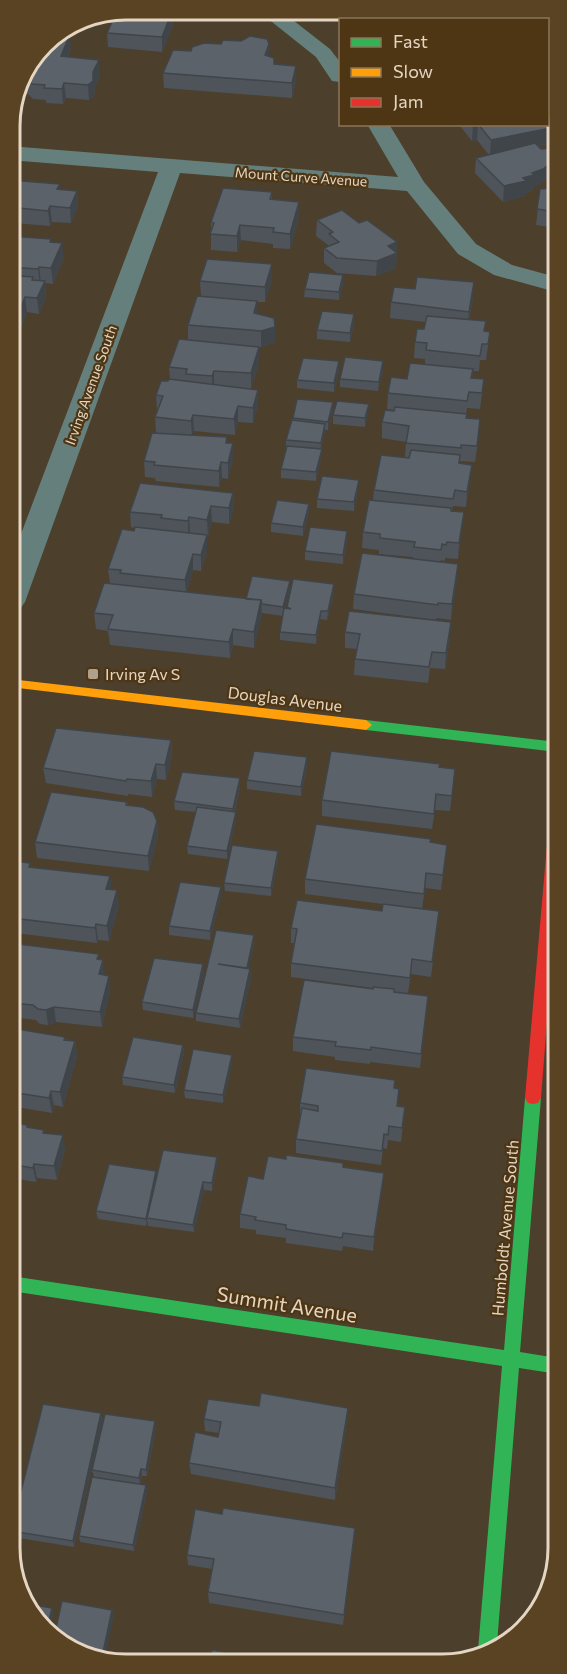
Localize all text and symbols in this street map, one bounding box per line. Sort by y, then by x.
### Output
legend [339,18,549,126]
text: Fast [393,30,428,52]
text: Slow [393,60,433,82]
text: Jam [393,90,423,112]
street label: Mount Curve Avenue [234,163,368,190]
street label: Irving Avenue South [61,323,120,447]
place label: Irving Av S [105,664,180,683]
marker: Irving Av S [86,667,100,681]
street label: Douglas Avenue [227,682,343,715]
street label: Humboldt Avenue South [487,1139,522,1317]
street label: Summit Avenue [215,1281,359,1327]

